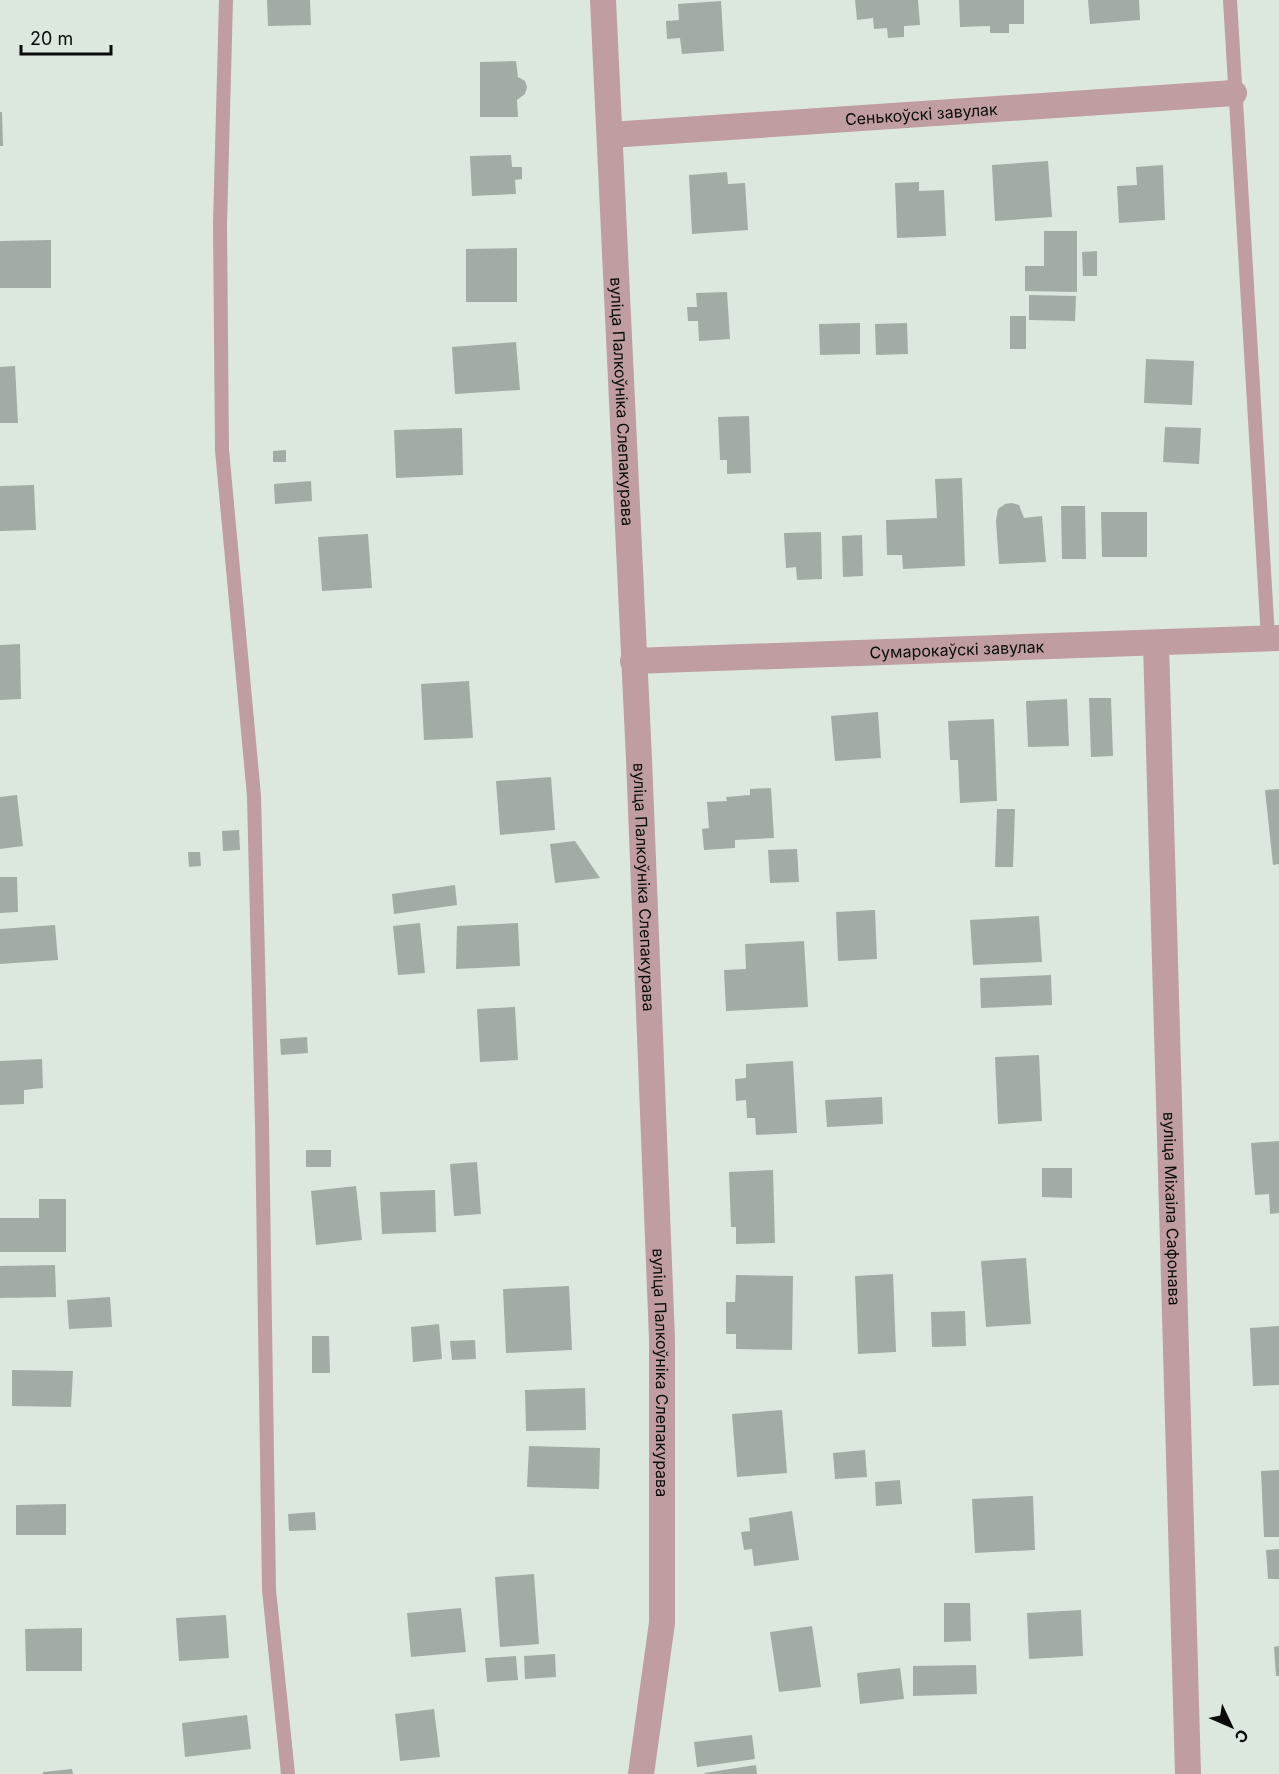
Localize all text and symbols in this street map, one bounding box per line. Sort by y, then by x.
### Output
scale bar [21,18,111,56]
text: 20 m [30,28,73,49]
street label: Сенькоўскі завулак [844,99,999,129]
street label: вуліца Палкоўніка Слепакурава [606,277,638,526]
street label: Сумарокаўскі завулак [869,636,1045,663]
street label: вуліца Палкоўніка Слепакурава [629,762,659,1012]
street label: вуліца Міхаіла Сафонава [1159,1112,1185,1306]
street label: вуліца Палкоўніка Слепакурава [648,1248,672,1497]
north arrow [1201,1696,1261,1756]
text: С [1230,1725,1253,1748]

